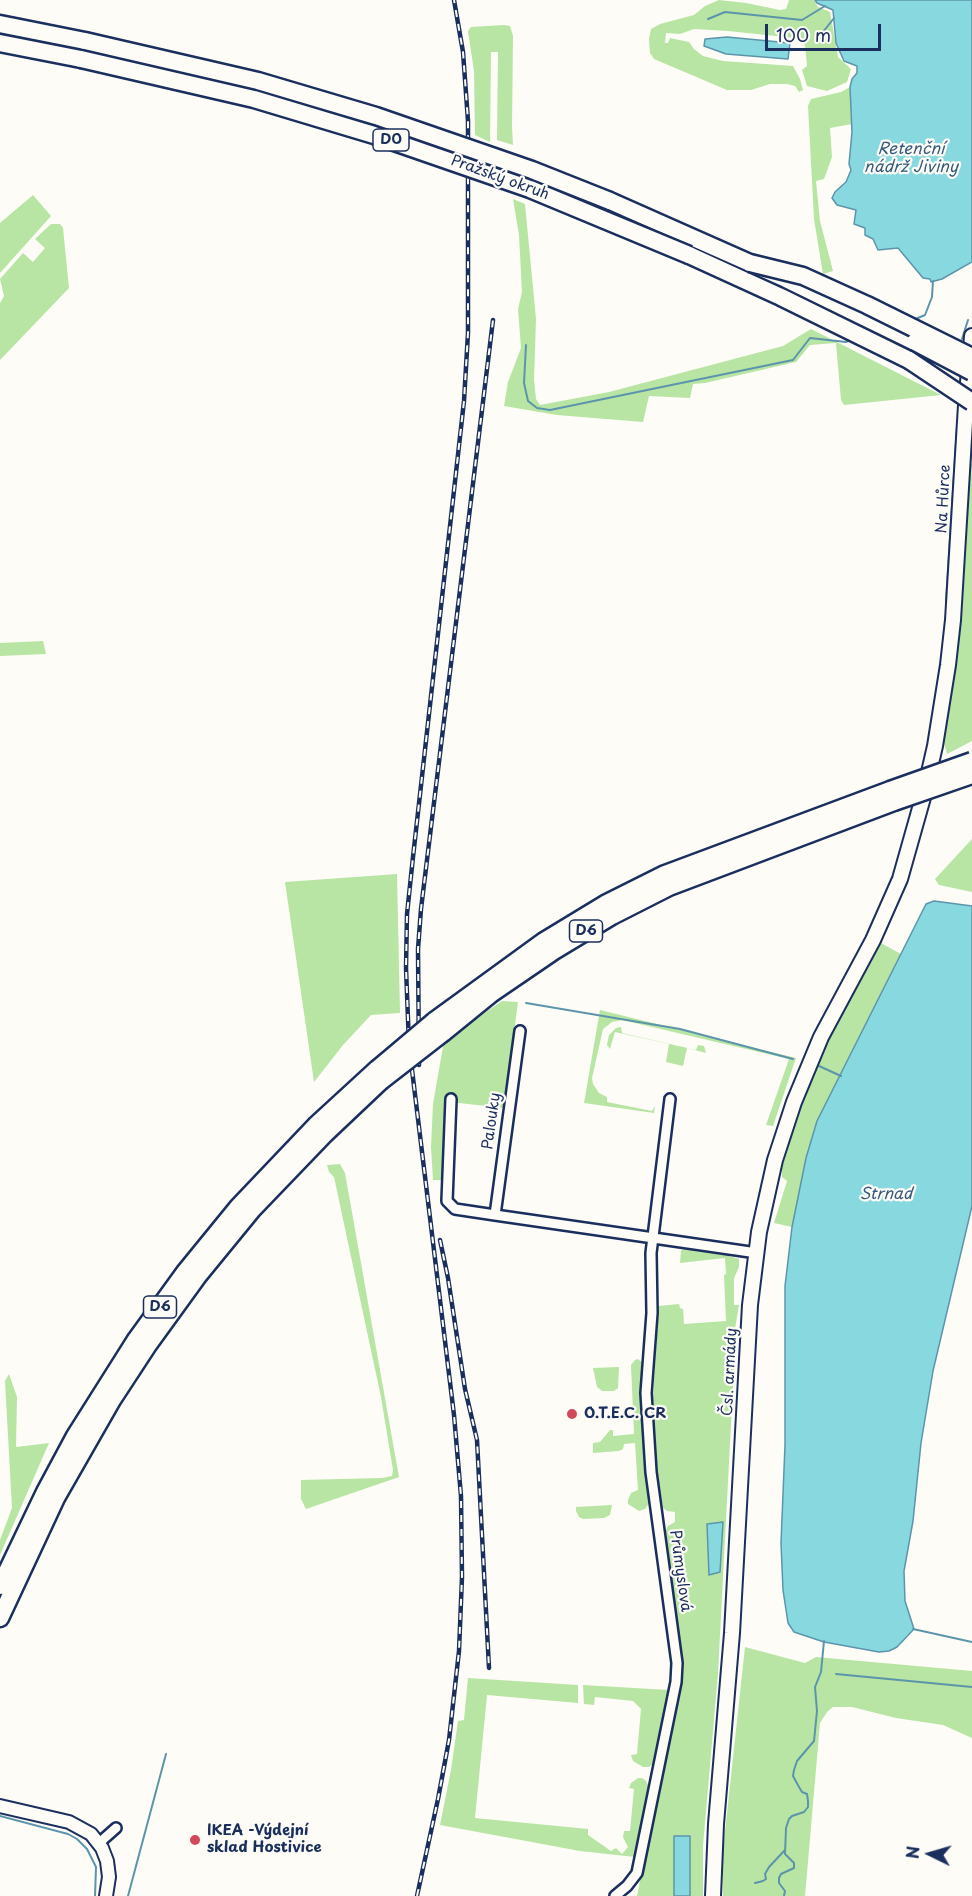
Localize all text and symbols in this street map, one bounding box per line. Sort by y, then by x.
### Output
scale bar [768,12,884,50]
text: 100 m [776,21,831,48]
road number: D0 [373,129,409,151]
water label: Retenční nádrž Jiviny [864,140,958,178]
street label: Pražský okruh [448,152,552,204]
street label: Na Hůrce [933,464,955,534]
road number: D6 [570,920,602,942]
street label: Palouky [479,1091,505,1151]
water label: Strnad [860,1185,912,1205]
road number: D6 [144,1296,176,1318]
street label: Čsl. armády [719,1328,741,1416]
place label: O.T.E.C. CR [584,1405,666,1423]
marker: O.T.E.C. CR [565,1407,579,1421]
street label: Průmyslová [665,1529,695,1613]
place label: IKEA -Výdejní sklad Hostivice [207,1822,322,1857]
north arrow [900,1824,960,1884]
marker: IKEA -Výdejní sklad Hostivice [188,1833,202,1847]
text: N [900,1845,925,1860]

